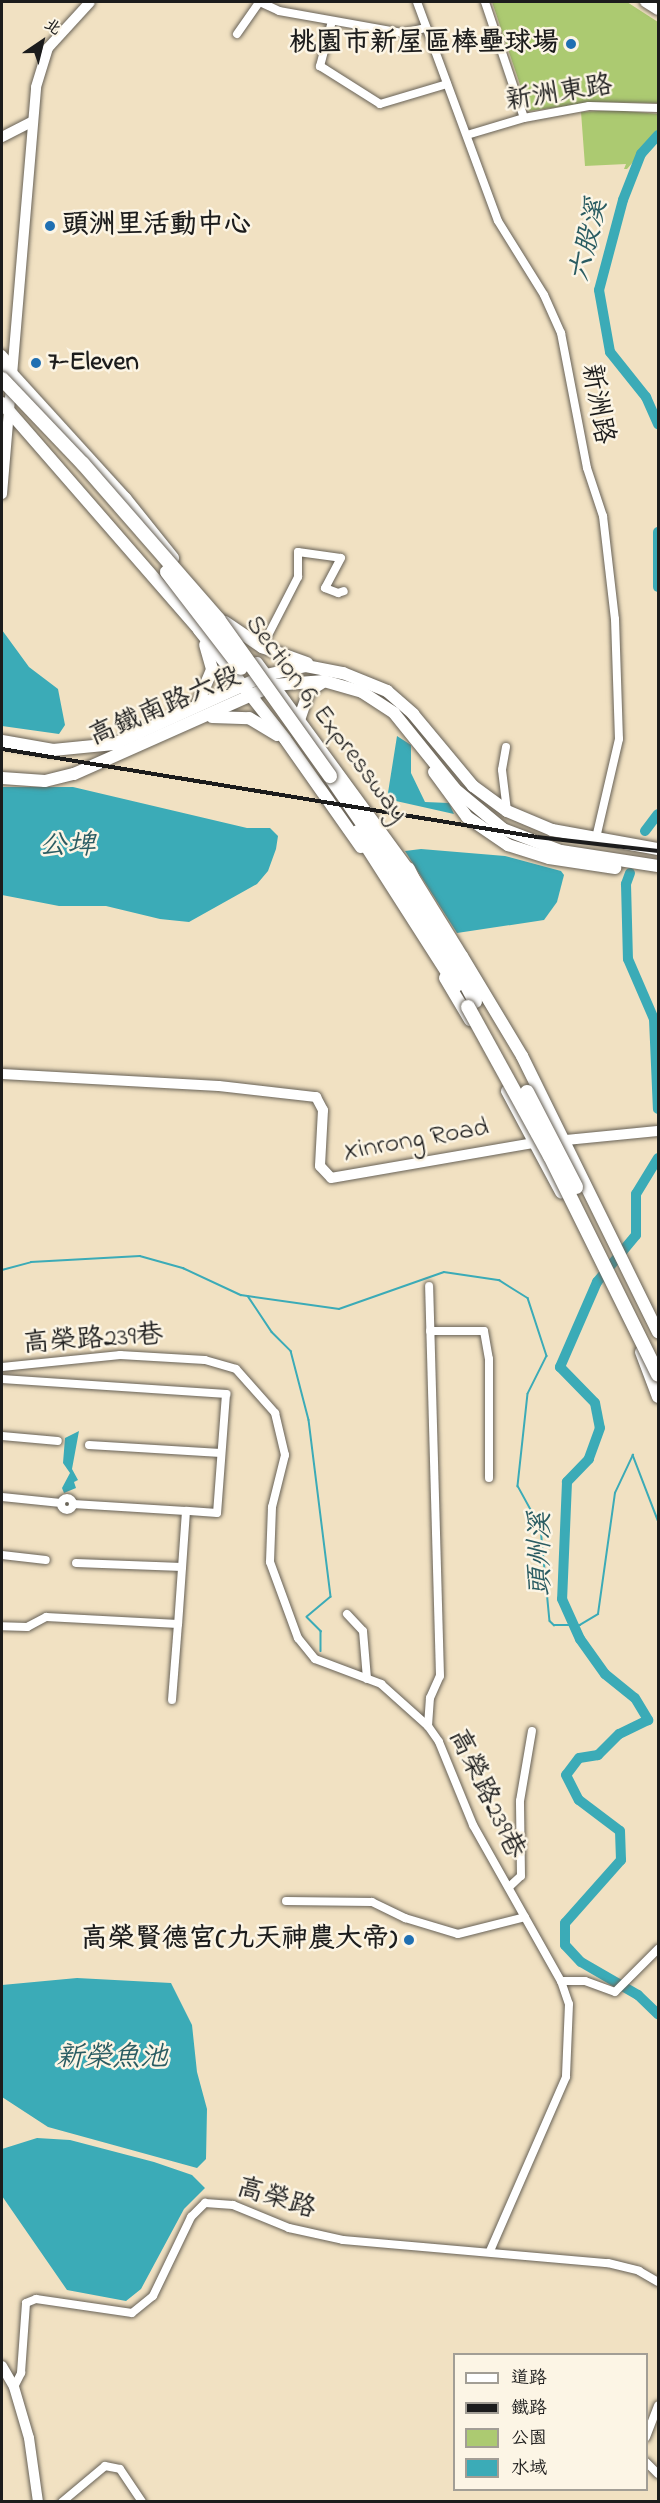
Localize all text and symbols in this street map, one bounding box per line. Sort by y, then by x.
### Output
north arrow [12,12,72,72]
text: 北 [39,13,66,42]
place label: 桃園市新屋區棒壘球場 [289,28,559,60]
marker: 桃園市新屋區棒壘球場 [564,37,578,51]
street label: 新洲東路 [503,70,615,118]
water label: 六股溪 [564,196,616,286]
place label: 頭洲里活動中心 [62,210,251,242]
marker: 頭洲里活動中心 [43,219,57,233]
place label: 7-Eleven [48,347,139,379]
marker: 7-Eleven [29,356,43,370]
street label: 新洲路 [574,361,620,447]
street label: Section 6, Expressway [237,609,415,829]
street label: 高鐵南路六段 [84,660,246,754]
water label: 公埤 [39,830,95,864]
street label: Xinrong Road [341,1111,491,1169]
street label: 高榮路239巷 [22,1319,164,1361]
water label: 頭州溪 [525,1512,559,1596]
street label: 高榮路239巷 [441,1724,531,1864]
place label: 高榮賢德宮(九天神農大帝) [81,1924,397,1956]
marker: 高榮賢德宮(九天神農大帝) [402,1933,416,1947]
water label: 新榮魚池 [56,2042,168,2076]
street label: 高榮路 [233,2172,319,2226]
legend [453,2353,648,2491]
text: 道路 [511,2366,547,2392]
text: 鐵路 [511,2396,547,2422]
text: 公園 [511,2426,547,2452]
text: 水域 [511,2456,547,2482]

